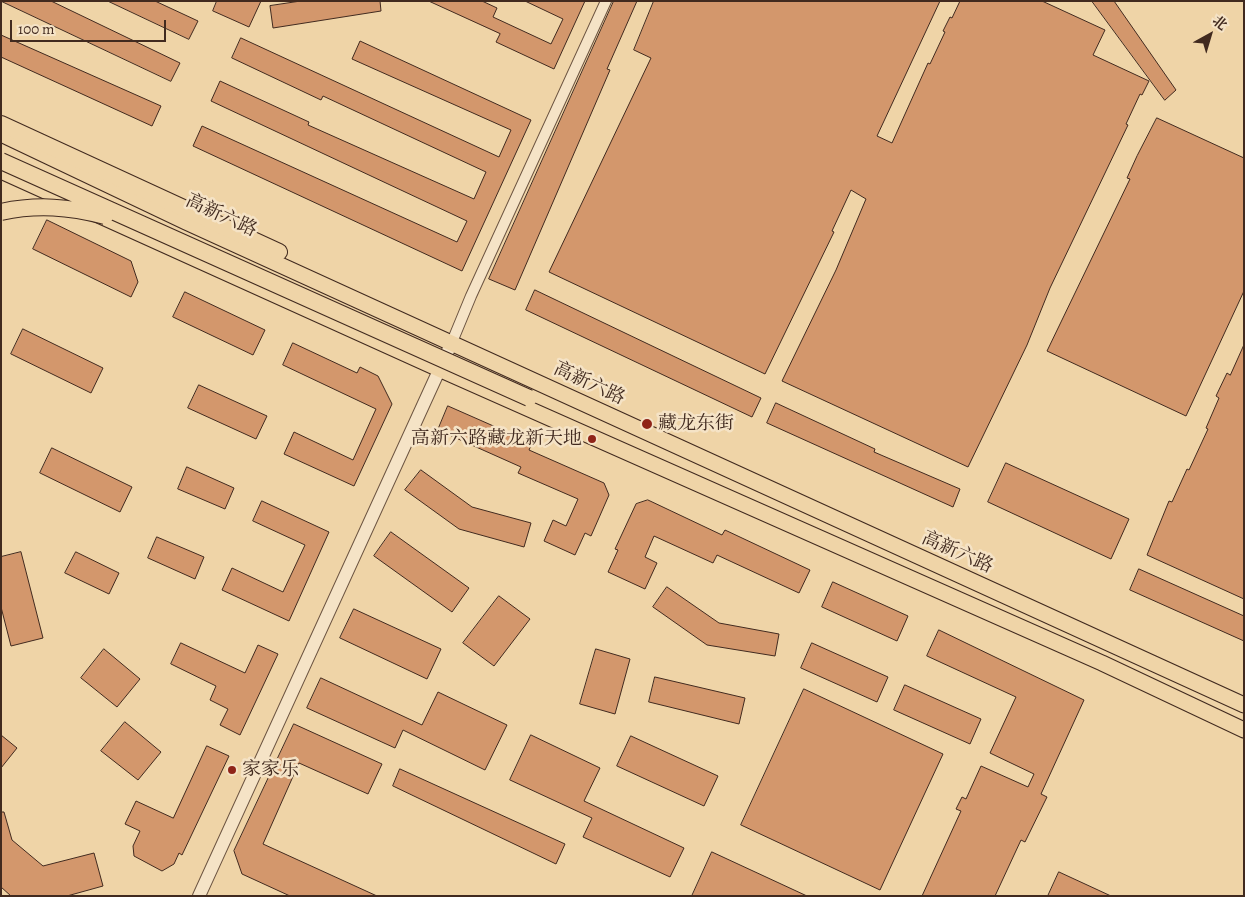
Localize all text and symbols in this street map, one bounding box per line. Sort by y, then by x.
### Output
scale bar [12,10,169,42]
north arrow [1185,10,1235,60]
text: 北 [1208,11,1231,35]
text: 100 m [18,19,55,39]
street label: 高新六路 [182,190,260,242]
street label: 高新六路 [550,358,628,410]
place label: 藏龙东街 [658,413,734,435]
marker: 藏龙东街 [640,417,654,431]
place label: 高新六路藏龙新天地 [411,428,582,450]
marker: 高新六路藏龙新天地 [586,433,598,445]
street label: 高新六路 [918,527,996,579]
place label: 家家乐 [242,759,299,781]
marker: 家家乐 [226,764,238,776]

